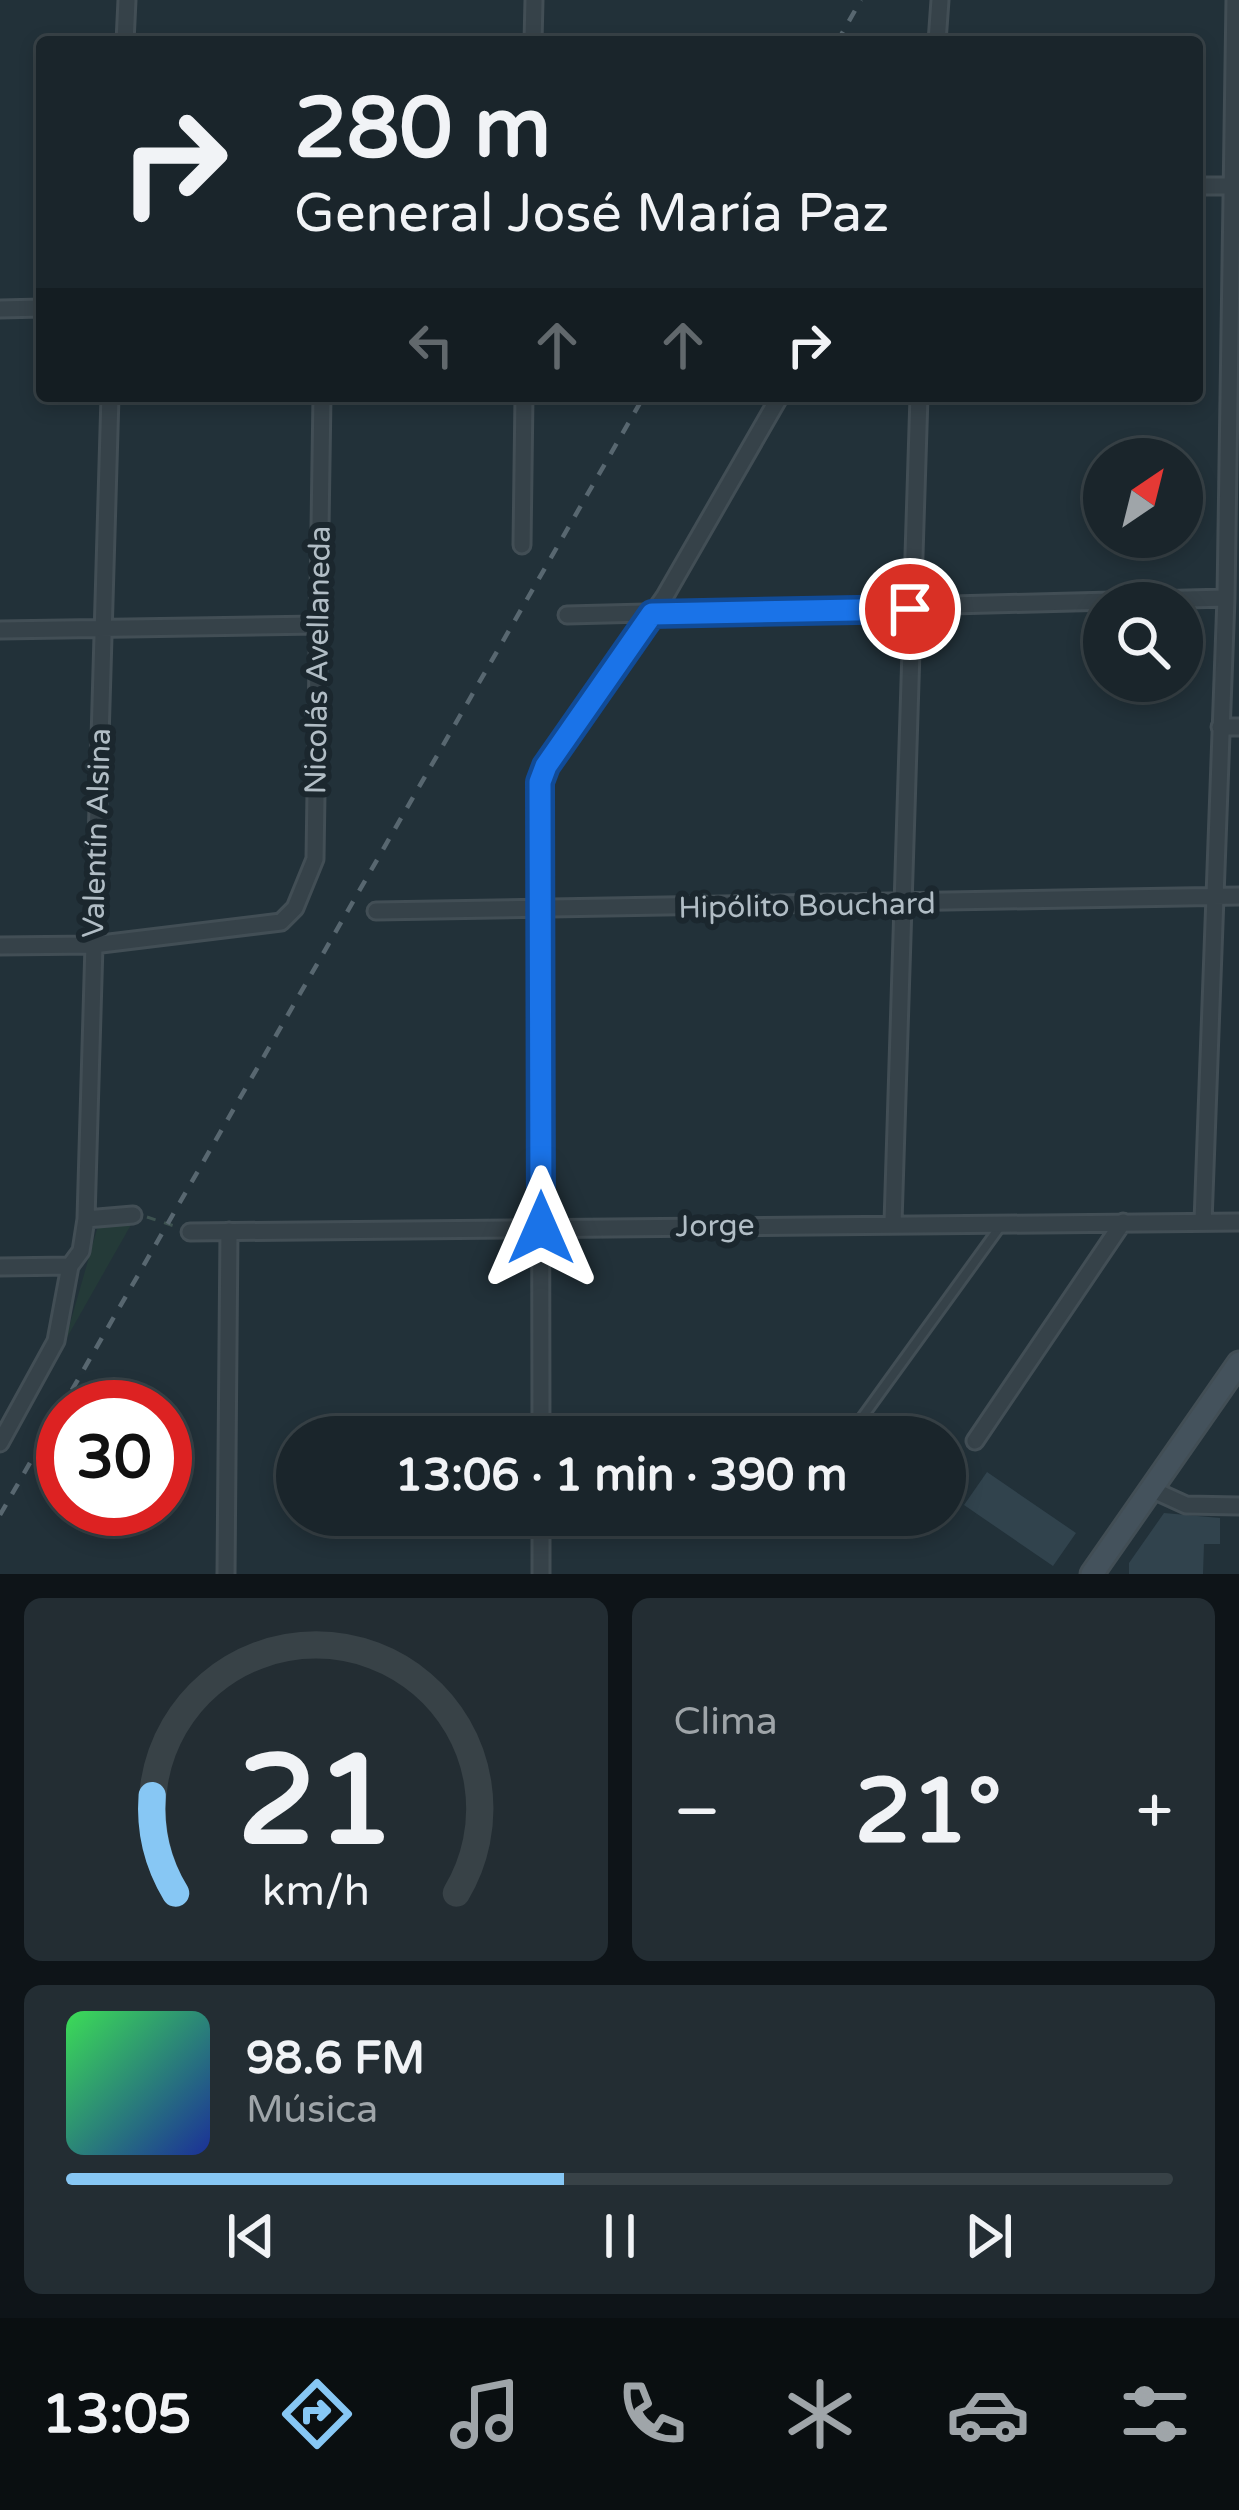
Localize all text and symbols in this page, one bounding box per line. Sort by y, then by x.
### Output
text: 280 m [294,79,551,180]
icon: right [96,84,252,240]
text: General José María Paz [294,181,889,246]
icon: left [398,312,464,378]
icon: ahead [524,312,590,378]
icon: ahead [650,312,716,378]
icon: right [776,312,842,378]
north arrow [1083,438,1203,558]
map controls [1083,438,1203,702]
street label: Nicolás Avellaneda [297,525,339,795]
pin [859,558,961,660]
icon: arrive [877,576,943,642]
button: search [1083,582,1203,702]
street label: Valentín Alsina [75,727,119,939]
street label: Hipólito Bouchard [678,885,936,927]
position arrow [478,1165,604,1291]
street label: Jorge [675,1207,755,1245]
speed limit sign: 30 [36,1380,192,1536]
text: 13:06 · 1 min · 390 m [395,1449,847,1503]
text: Clima [674,1698,778,1745]
text: 21 [237,1727,394,1878]
text: 21° [855,1758,1002,1867]
text: − [674,1772,721,1852]
text: + [1136,1772,1173,1852]
text: km/h [262,1865,370,1916]
text: 98.6 FM [246,2032,425,2086]
text: Música [246,2086,378,2133]
icon: previous [218,2203,284,2269]
icon: pause [587,2203,653,2269]
icon: next [956,2203,1022,2269]
icon: directions [275,2372,359,2456]
icon: music [443,2372,527,2456]
icon: phone [610,2372,694,2456]
icon: climate [778,2372,862,2456]
icon: car [946,2372,1030,2456]
icon: filters [1113,2372,1197,2456]
text: 13:05 [42,2382,192,2447]

